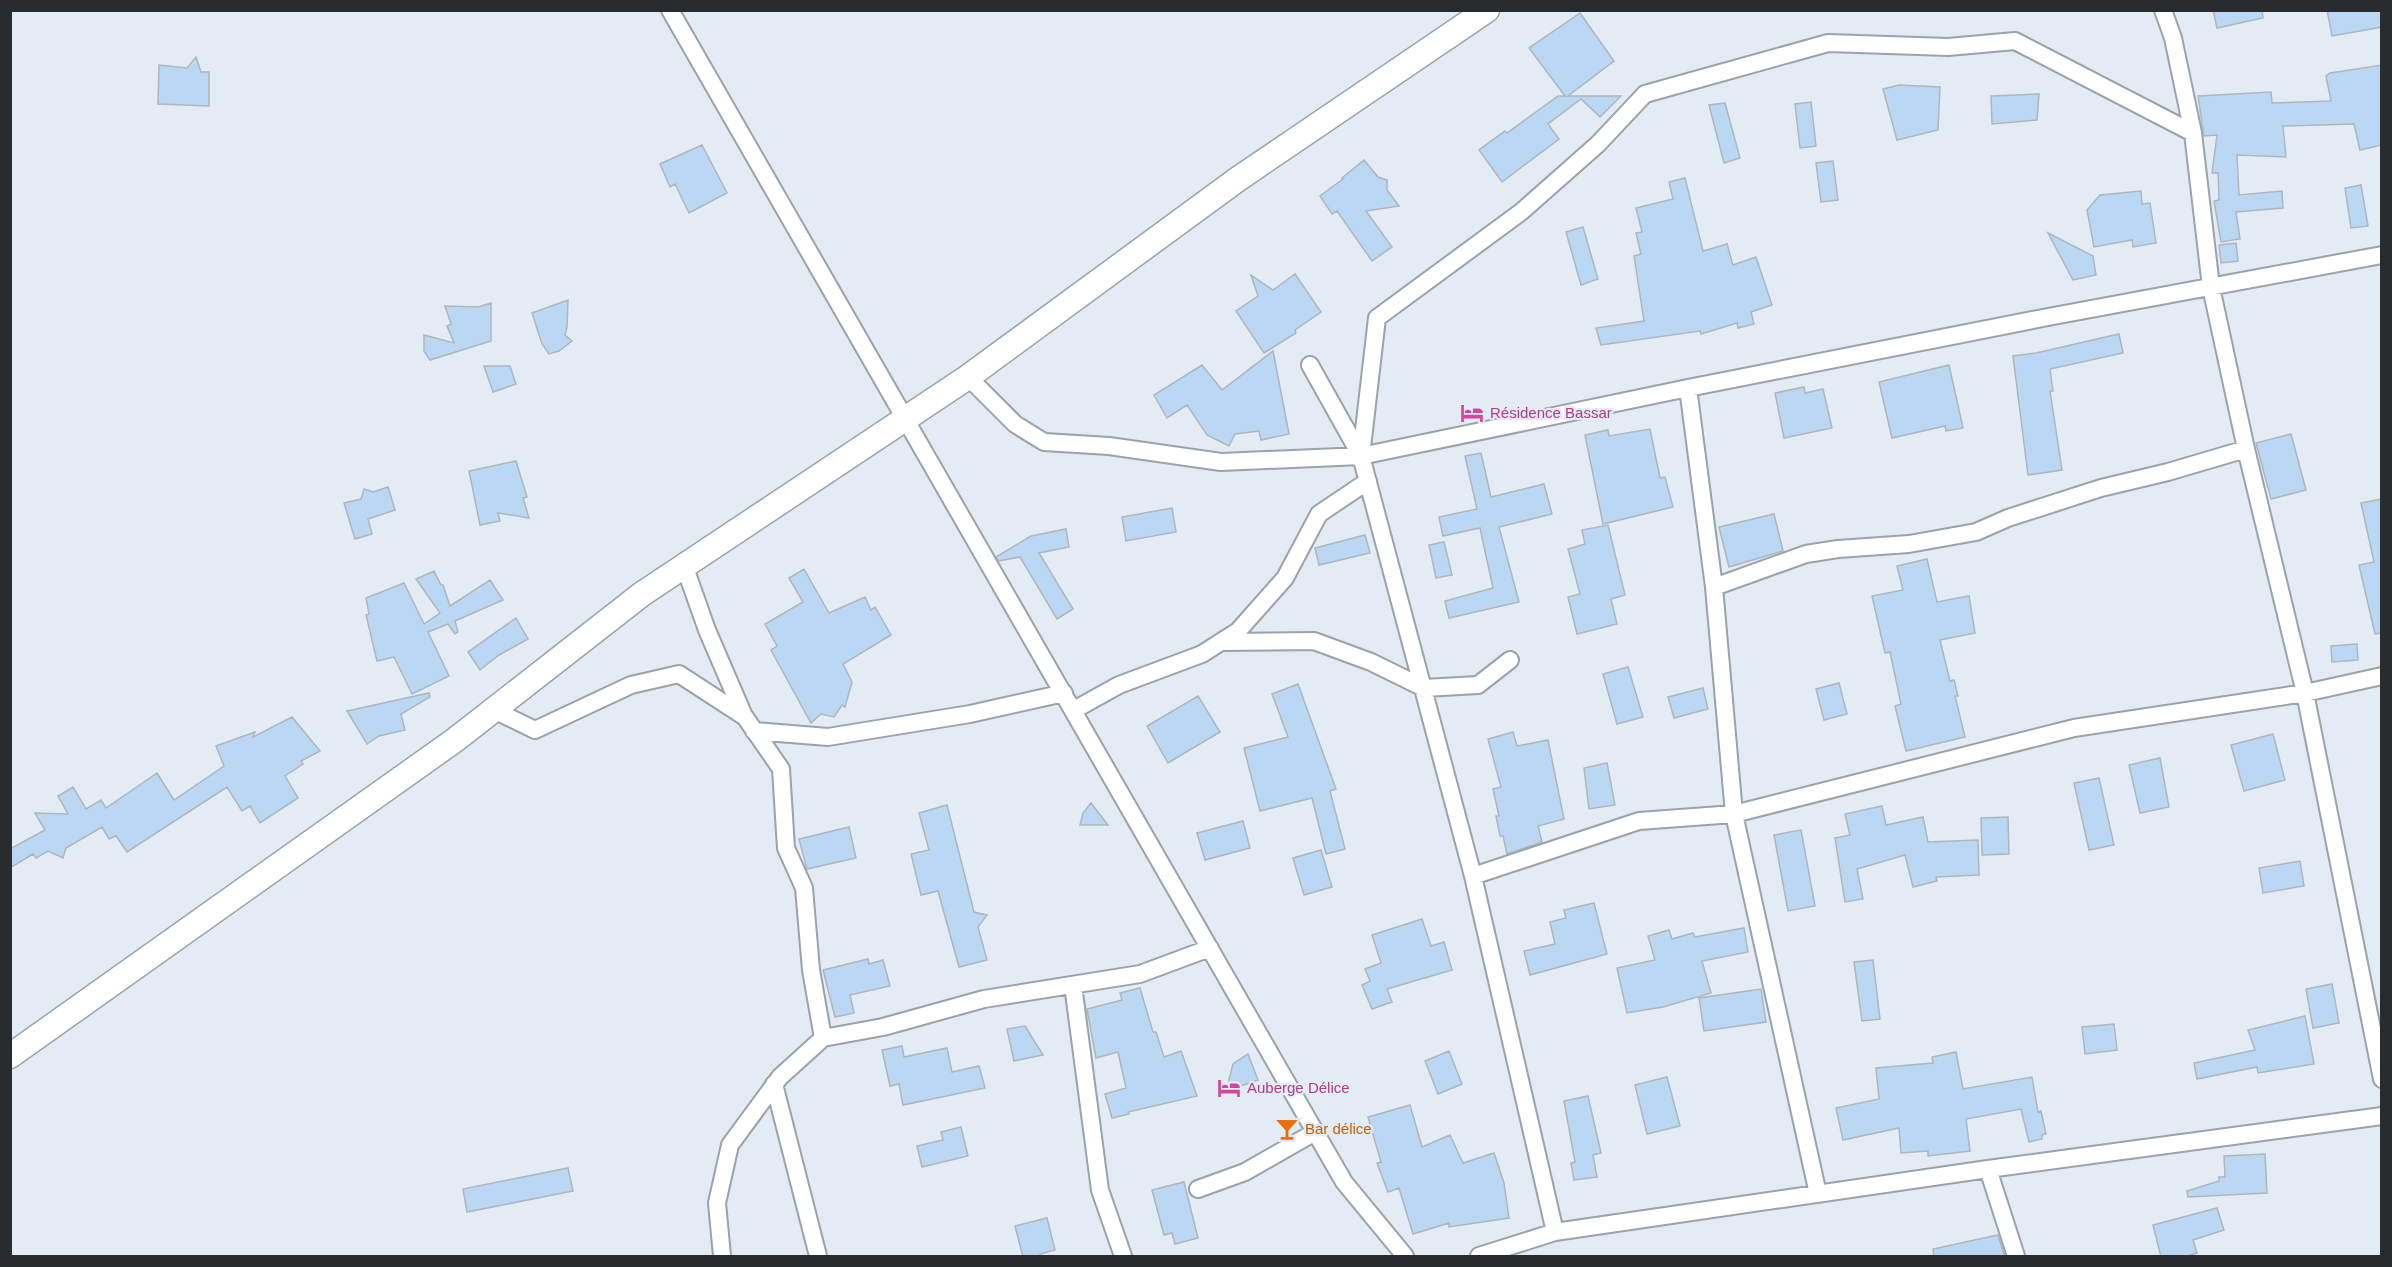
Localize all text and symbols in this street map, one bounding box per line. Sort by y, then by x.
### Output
hotel icon: Résidence Bassar [1459,400,1485,426]
place label: Résidence Bassar [1490,404,1612,421]
hotel icon: Auberge Délice [1216,1075,1242,1101]
place label: Auberge Délice [1247,1079,1350,1096]
bar icon: Bar délice [1274,1116,1300,1142]
place label: Bar délice [1305,1120,1372,1137]

